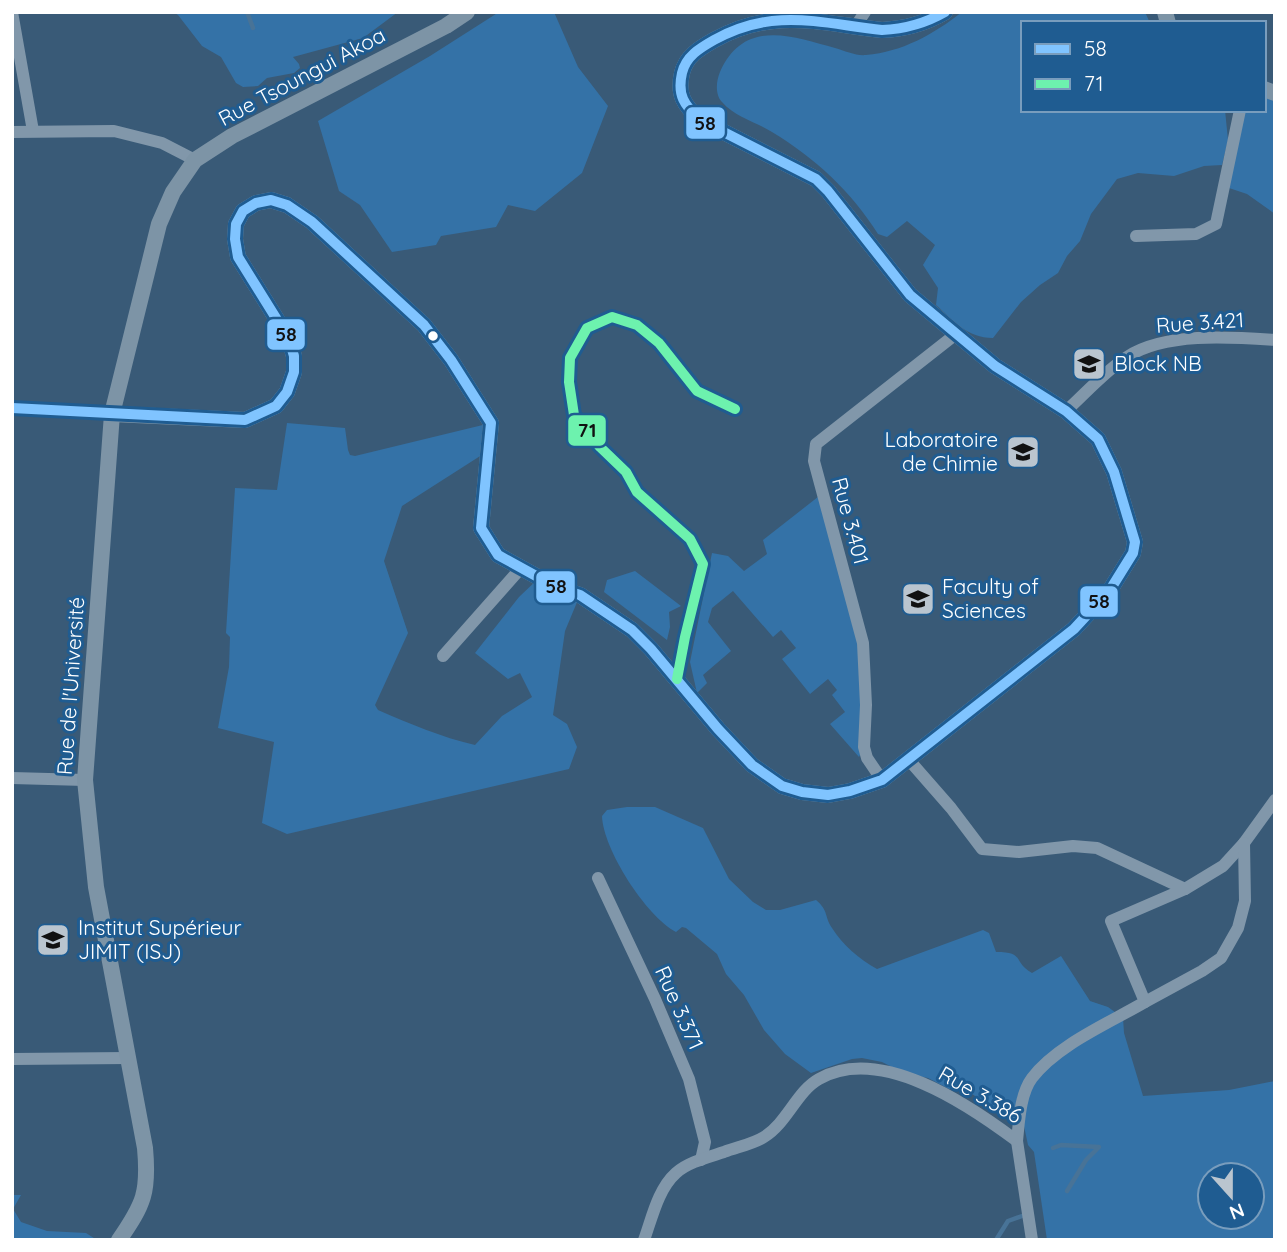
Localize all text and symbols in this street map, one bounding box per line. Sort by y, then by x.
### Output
street label: Rue Tsoungui Akoa [214,21,389,131]
legend [1021,21,1266,112]
text: 58 [1084,35,1107,61]
text: 71 [1084,70,1104,96]
line badge: 58 [685,106,726,140]
text: 58 [694,111,716,135]
street label: Rue 3.421 [1155,306,1245,338]
line badge: 58 [266,318,306,351]
text: 58 [275,322,297,346]
unlabelled marker [426,329,440,343]
school or university icon: Block NB [1070,345,1108,383]
place label: Block NB [1114,350,1202,376]
line badge: 71 [567,414,607,447]
text: 71 [578,418,596,442]
place label: Laboratoire de Chimie [884,426,998,476]
school or university icon: Laboratoire de Chimie [1004,433,1042,471]
street label: Rue 3.401 [827,474,875,567]
line badge: 58 [535,570,576,604]
place label: Faculty of Sciences [942,573,1039,623]
text: 58 [545,574,567,598]
school or university icon: Faculty of Sciences [899,580,937,618]
line badge: 58 [1079,585,1119,618]
text: 58 [1088,589,1110,613]
street label: Rue de l'Université [51,596,89,776]
place label: Institut Supérieur JIMIT (ISJ) [78,914,242,964]
school or university icon: Institut Supérieur JIMIT (ISJ) [34,921,72,959]
street label: Rue 3.371 [650,962,710,1053]
street label: Rue 3.386 [934,1060,1027,1128]
north arrow [1196,1161,1266,1231]
text: N [1226,1198,1248,1226]

